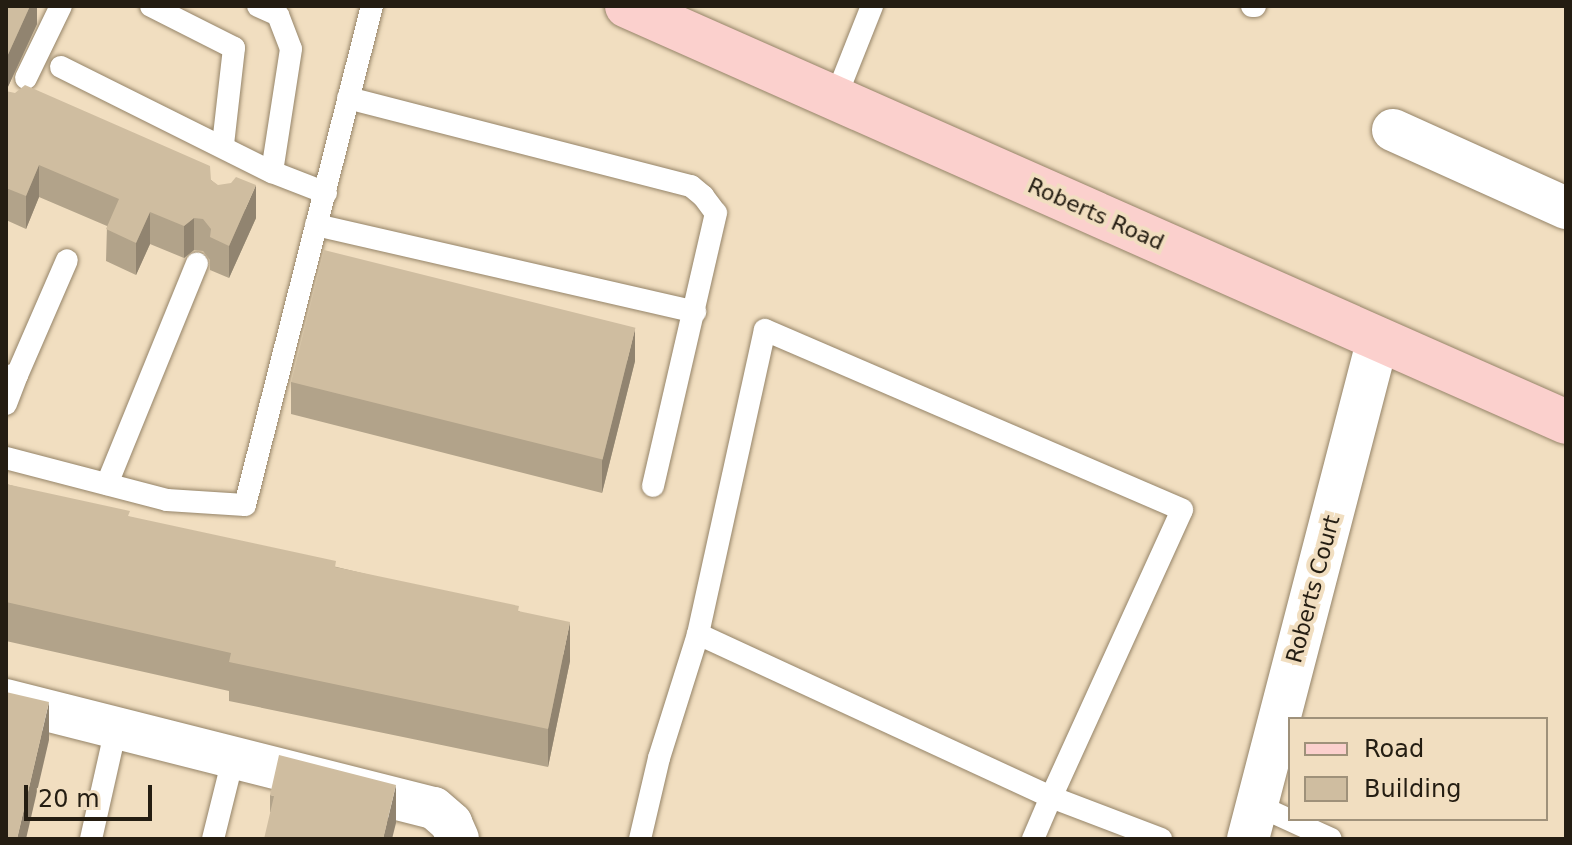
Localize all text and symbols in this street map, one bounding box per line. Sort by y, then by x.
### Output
street label: Roberts Road [1024,172,1168,256]
street label: Roberts Court [1281,512,1345,666]
legend [1288,717,1548,821]
text: Road [1364,735,1424,763]
scale bar [28,769,156,819]
text: Building [1364,775,1461,803]
text: 20 m [38,785,100,813]

